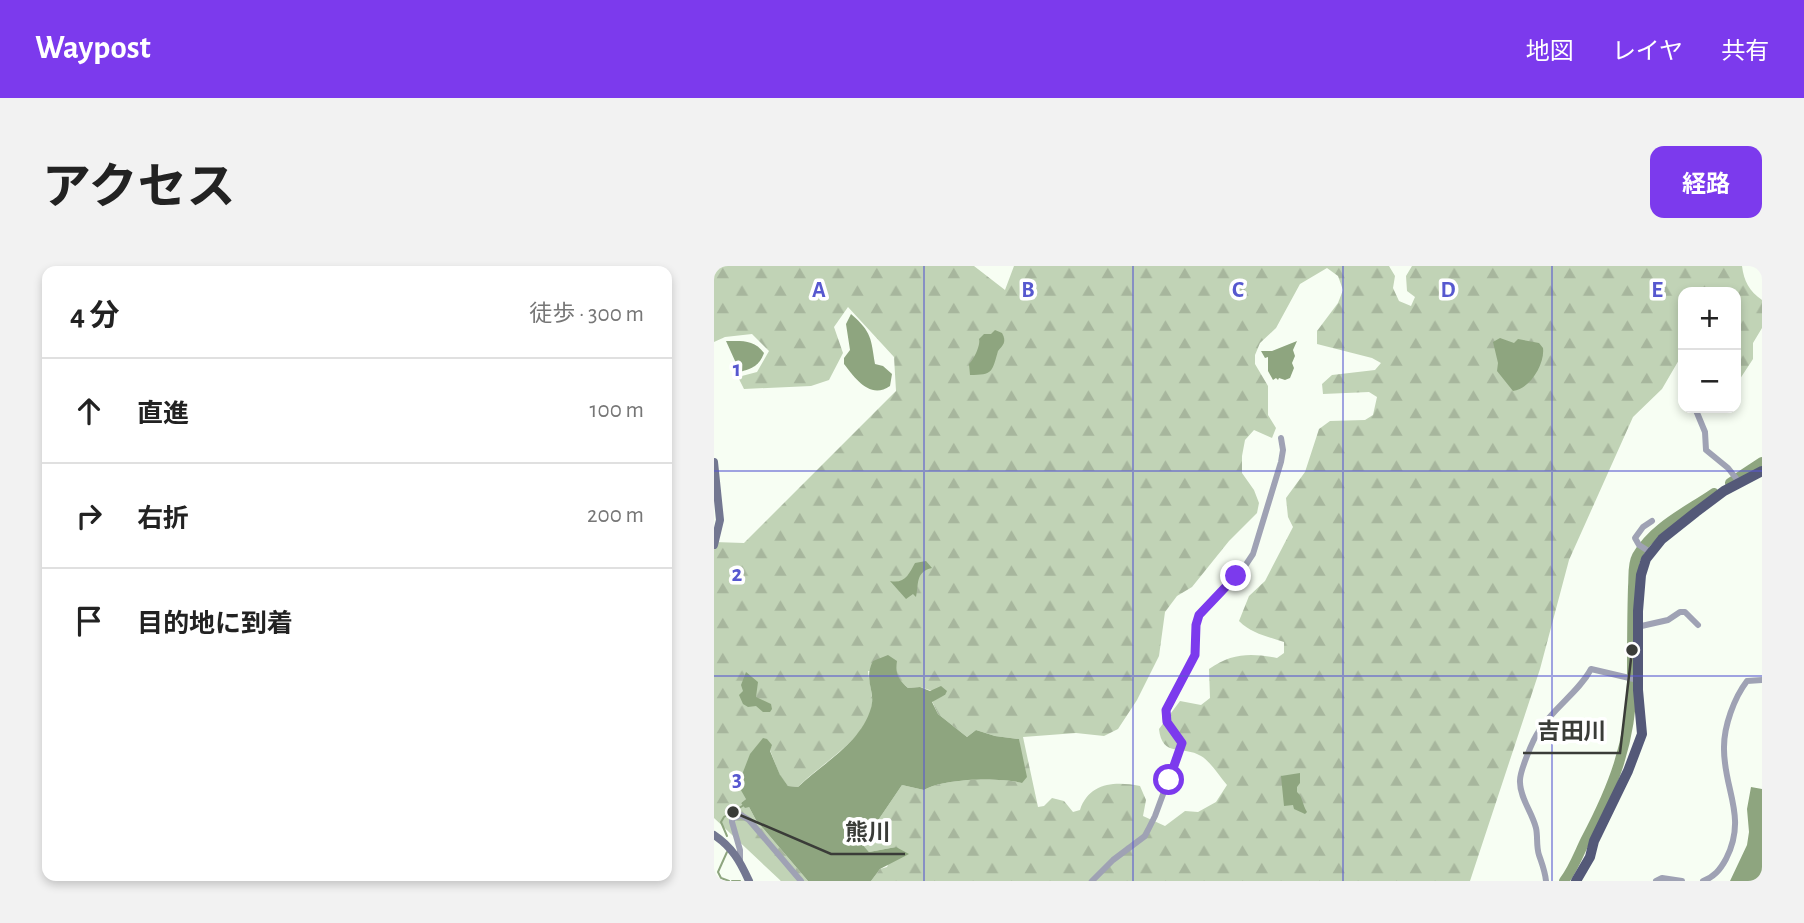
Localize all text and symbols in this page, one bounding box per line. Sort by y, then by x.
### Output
text: Waypost [35,32,151,65]
text: 地図 [1526,40,1574,64]
text: レイヤ [1612,40,1683,64]
text: 共有 [1721,40,1769,64]
button: 経路 [1650,146,1762,218]
text: アクセス [42,164,236,213]
text: A [812,279,826,302]
text: B [1021,279,1035,302]
text: C [1232,279,1244,302]
text: D [1440,279,1456,302]
text: E [1651,279,1663,302]
map controls [1678,287,1741,413]
button: + [1678,287,1741,350]
text: 4 分 [70,301,120,331]
text: 徒歩 · 300 m [529,303,644,326]
button: − [1678,350,1741,413]
text: 1 [733,358,741,381]
icon: ahead [70,392,108,430]
text: 100 m [590,399,644,422]
text: 直進 [137,401,189,427]
icon: right [70,497,108,535]
text: 200 m [587,504,644,527]
text: 右折 [137,506,189,532]
route end [1220,560,1251,591]
text: 2 [732,563,743,586]
icon: arrive [70,602,108,640]
text: 目的地に到着 [137,611,293,637]
callout: 吉田川 [1523,709,1620,753]
text: 吉田川 [1538,719,1607,744]
route start [1153,764,1184,795]
text: 3 [732,768,742,791]
callout: 熊川 [831,810,905,854]
text: 熊川 [845,820,891,845]

